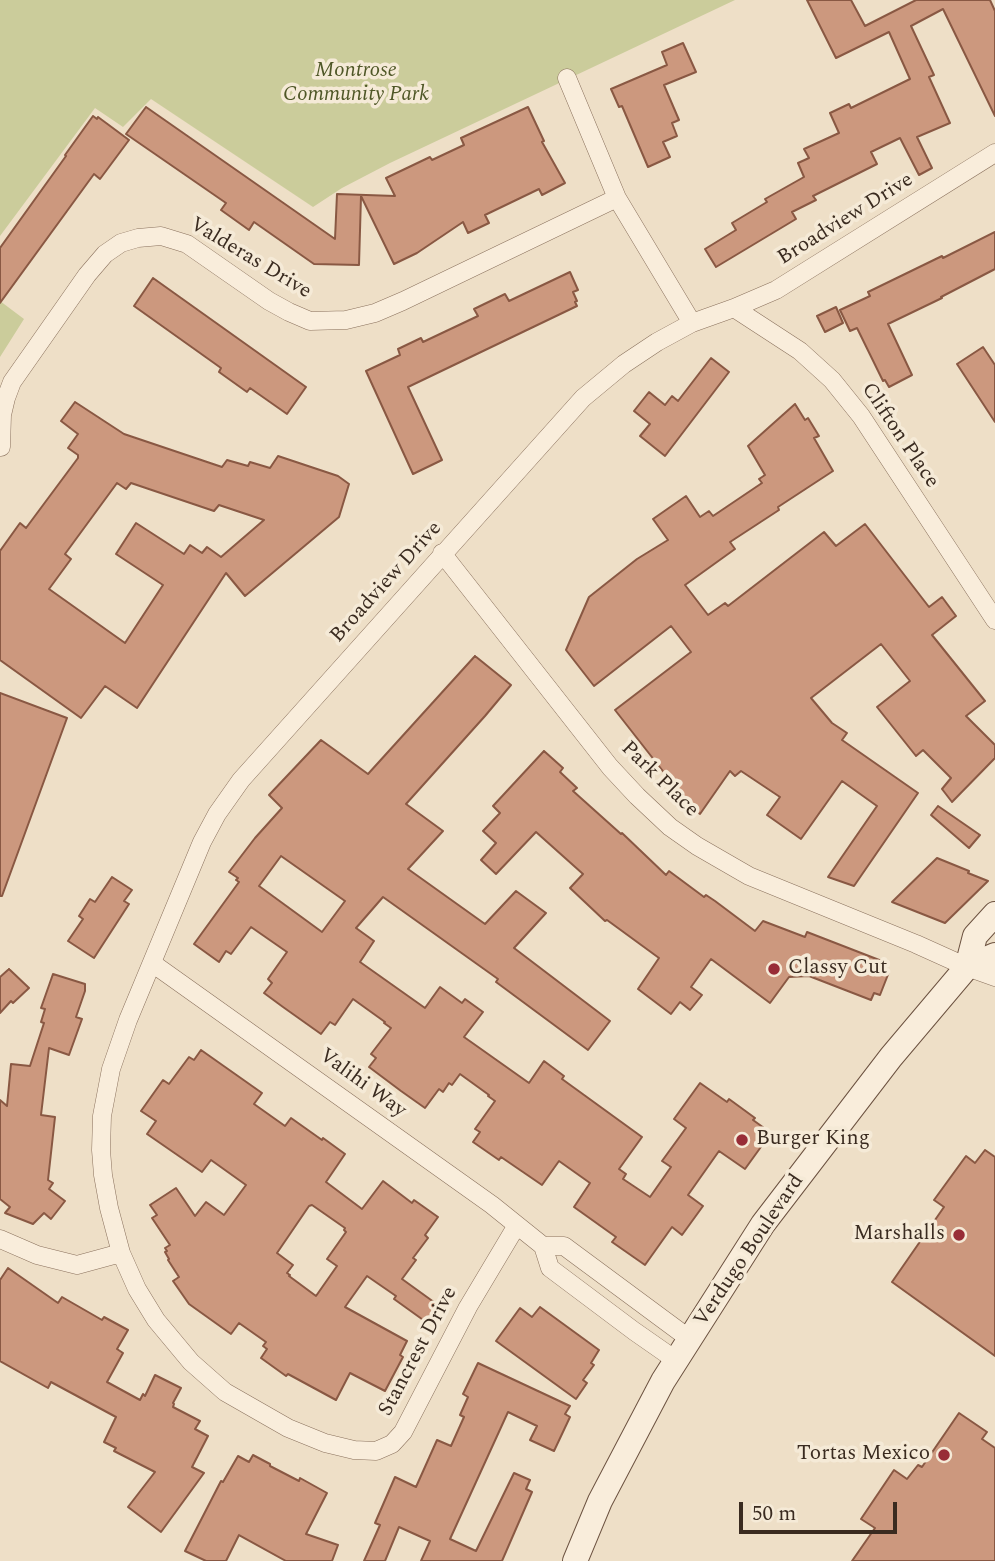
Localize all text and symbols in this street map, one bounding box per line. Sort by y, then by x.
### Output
park label: Montrose Community Park [283,59,429,109]
street label: Broadview Drive [774,168,918,272]
street label: Valderas Drive [185,213,315,305]
street label: Clifton Place [855,379,943,493]
street label: Broadview Drive [326,517,448,649]
street label: Park Place [615,737,703,823]
place label: Classy Cut [788,956,887,982]
marker: Classy Cut [766,961,782,977]
street label: Valihi Way [313,1044,411,1124]
place label: Burger King [756,1127,870,1153]
marker: Burger King [734,1132,750,1148]
street label: Verdugo Boulevard [690,1170,810,1332]
place label: Marshalls [853,1222,945,1248]
marker: Marshalls [951,1227,967,1243]
street label: Stancrest Drive [374,1283,464,1421]
place label: Tortas Mexico [797,1442,930,1468]
marker: Tortas Mexico [936,1447,952,1463]
scale bar [743,1488,900,1532]
text: 50 m [752,1498,796,1530]

